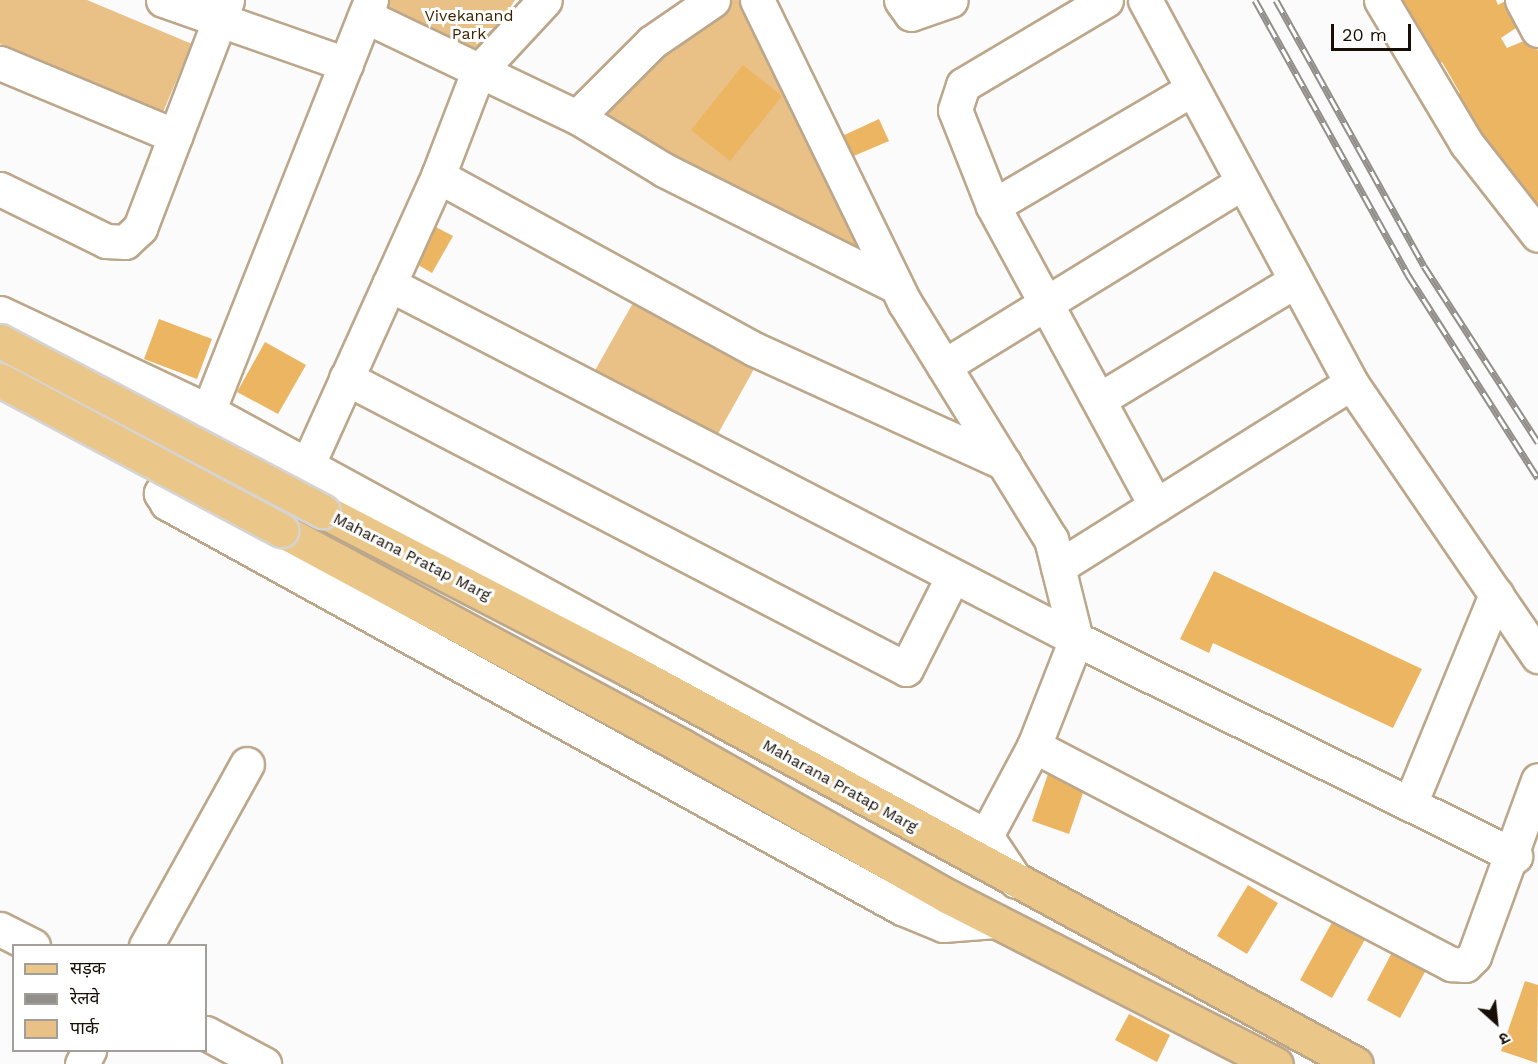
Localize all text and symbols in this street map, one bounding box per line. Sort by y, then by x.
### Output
park label: Vivekanand Park [424,6,514,44]
scale bar [1334,12,1414,50]
text: 20 m [1342,24,1387,45]
street label: Maharana Pratap Marg [330,509,494,605]
street label: Maharana Pratap Marg [759,735,921,837]
legend [12,944,207,1052]
text: सड़क [70,957,106,978]
text: रेलवे [70,987,100,1008]
north arrow [1466,992,1526,1052]
text: पार्क [70,1017,99,1038]
text: उ [1496,1028,1513,1049]

